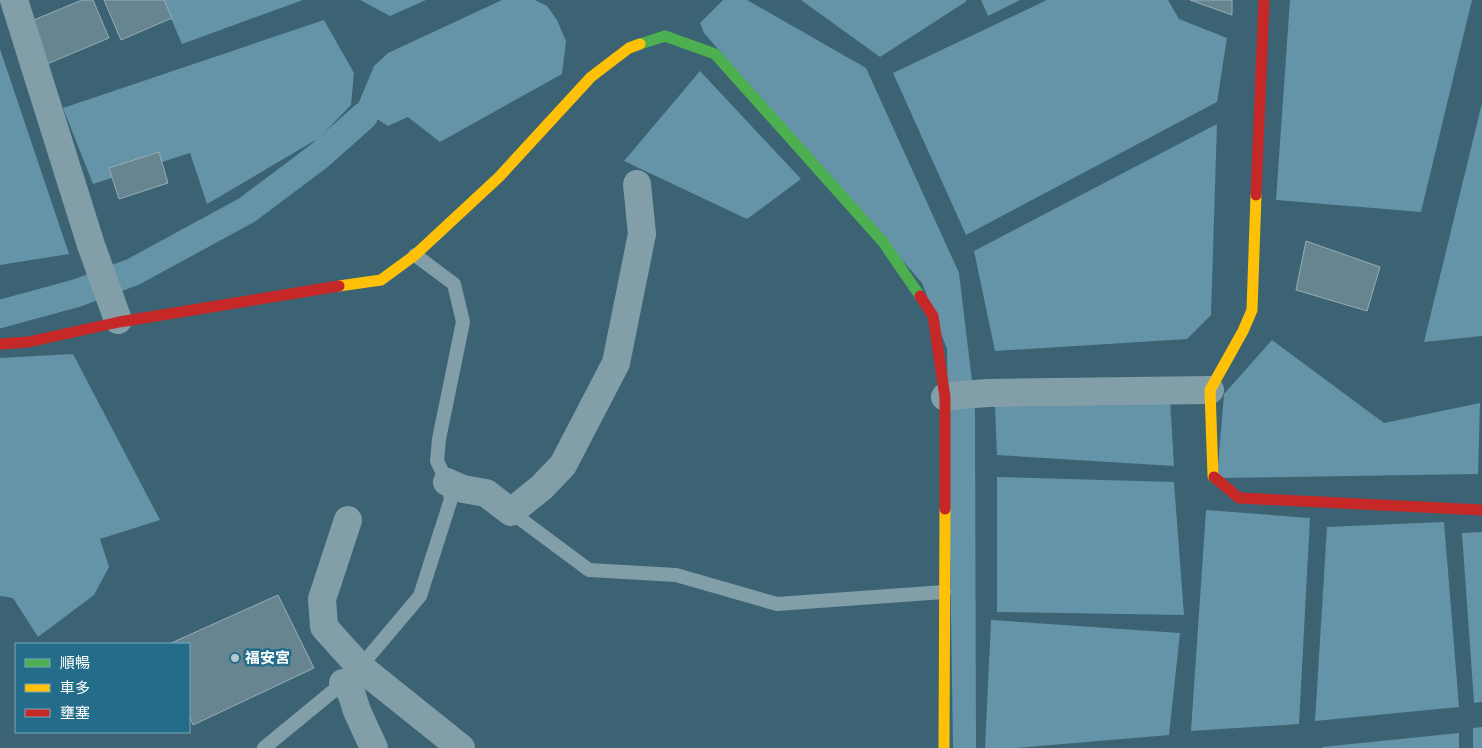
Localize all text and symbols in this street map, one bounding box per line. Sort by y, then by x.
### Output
legend [15,643,190,733]
place label: 福安宮 [245,647,290,669]
text: 順暢 [60,652,90,674]
marker: 福安宮 [229,652,241,664]
text: 車多 [60,677,90,699]
text: 壅塞 [60,702,90,724]

